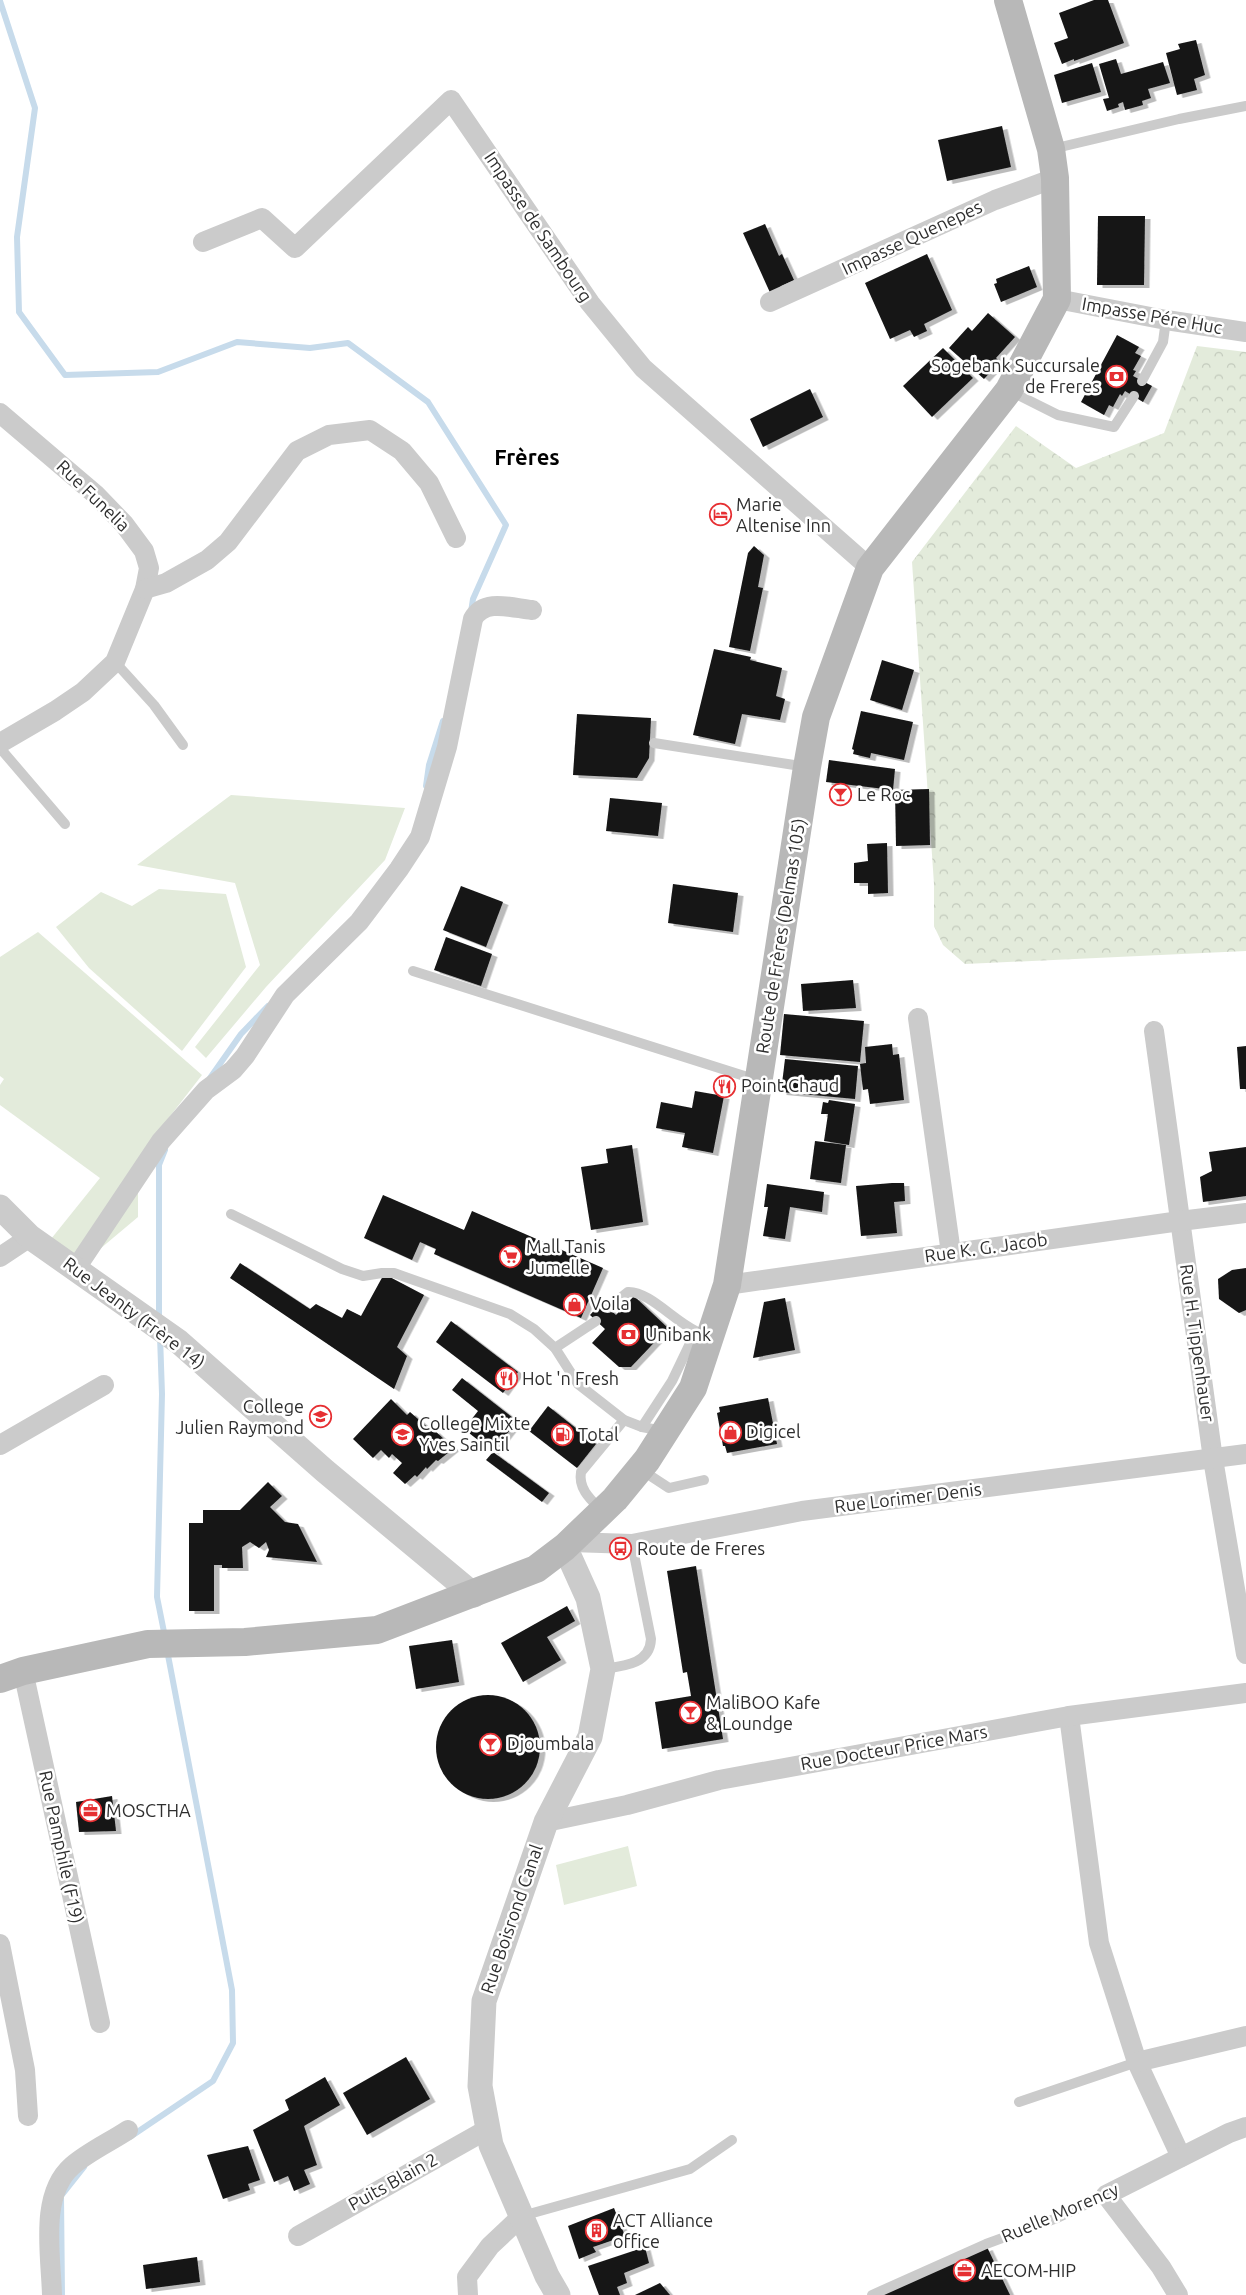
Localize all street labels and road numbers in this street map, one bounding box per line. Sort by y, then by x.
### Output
street label: Impasse de Sambourg [481,148,597,305]
street label: Impasse Quenepes [838,196,985,279]
street label: Impasse Pére Huc [1081,293,1224,337]
street label: Rue Funelia [53,456,134,535]
street label: Route de Frères (Delmas 105) [752,817,810,1055]
street label: Rue K. G. Jacob [923,1229,1048,1266]
street label: Rue Jeanty (Frère 14) [59,1252,209,1373]
street label: Rue H. Tippenhauer [1177,1263,1219,1423]
street label: Rue Lorimer Denis [833,1478,983,1516]
street label: Rue Docteur Price Mars [799,1721,989,1773]
street label: Rue Pamphile (F19) [35,1768,88,1925]
street label: Rue Boisrond Canal [476,1841,546,1996]
street label: Puits Blain 2 [344,2148,441,2214]
street label: Ruelle Morency [998,2178,1122,2246]

